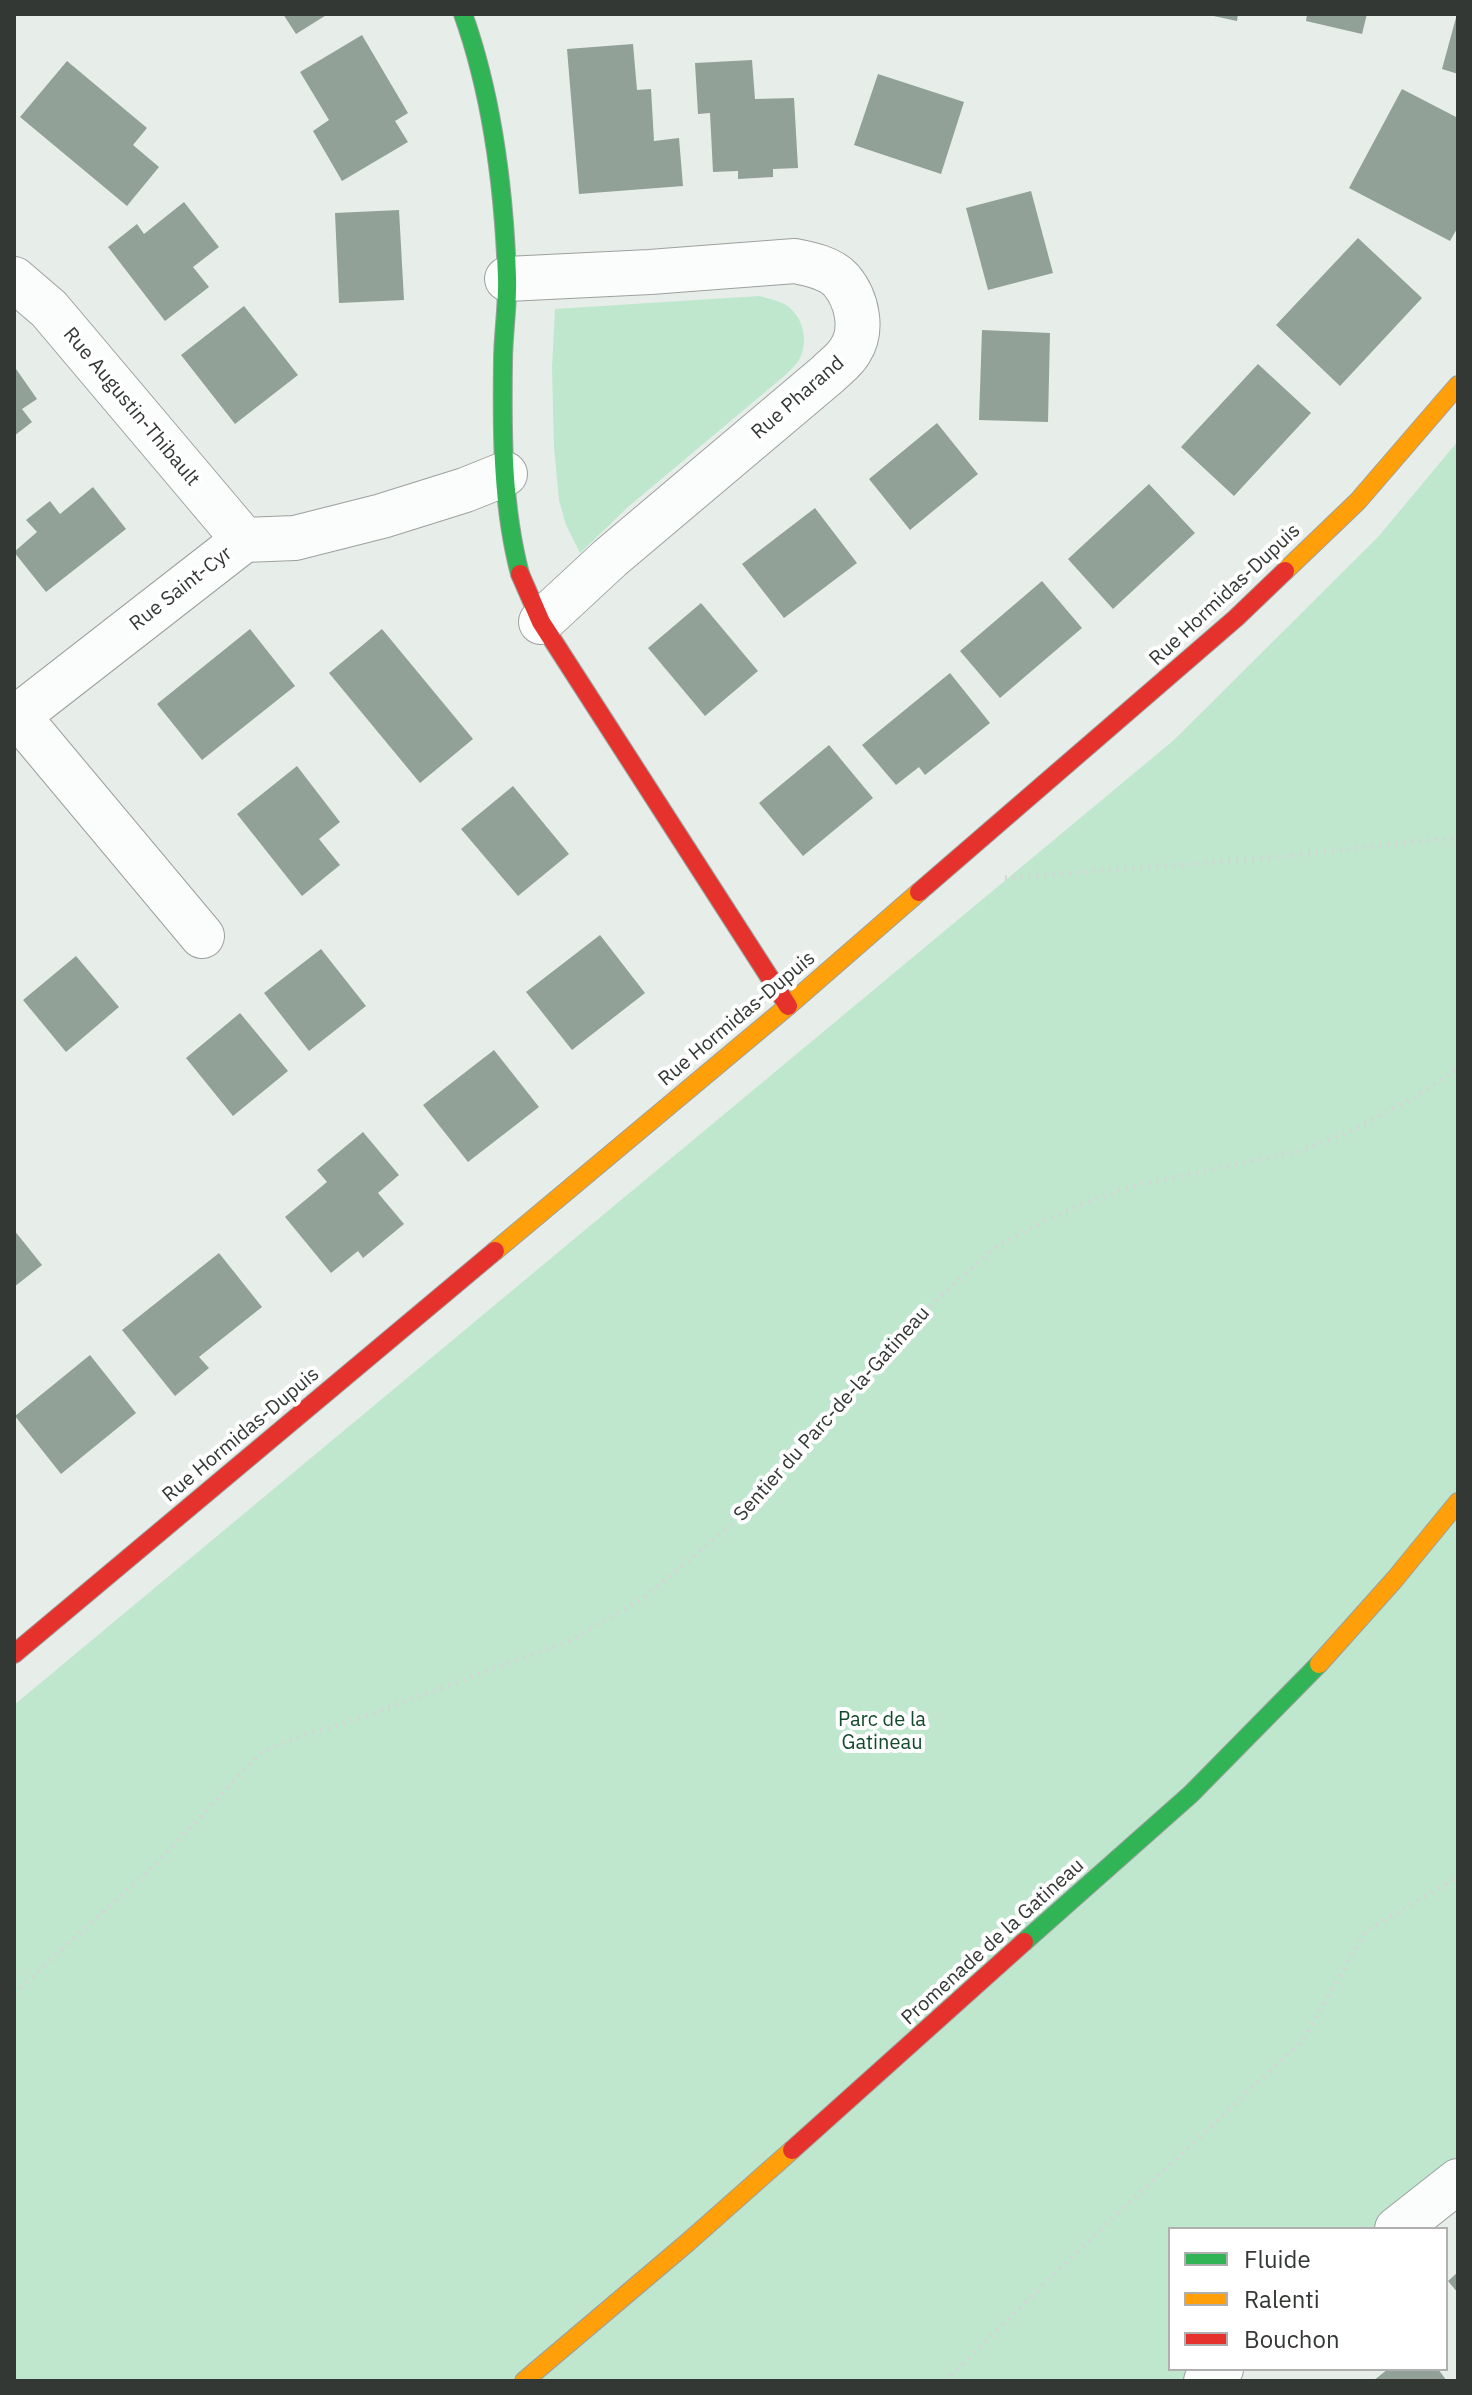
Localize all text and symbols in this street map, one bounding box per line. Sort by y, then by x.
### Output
street label: Rue Augustin-Thibault [58,323,204,491]
street label: Rue Pharand [747,351,849,445]
street label: Rue Hormidas-Dupuis [1145,519,1305,671]
street label: Rue Saint-Cyr [125,542,237,636]
street label: Rue Hormidas-Dupuis [654,946,820,1092]
street label: Sentier du Parc-de-la-Gatineau [729,1302,935,1526]
street label: Rue Hormidas-Dupuis [158,1362,324,1508]
park label: Parc de la Gatineau [838,1708,926,1755]
street label: Promenade de la Gatineau [897,1854,1089,2030]
legend [1168,2227,1448,2371]
text: Fluide [1244,2243,1311,2275]
text: Ralenti [1244,2283,1320,2315]
text: Bouchon [1244,2323,1340,2355]

